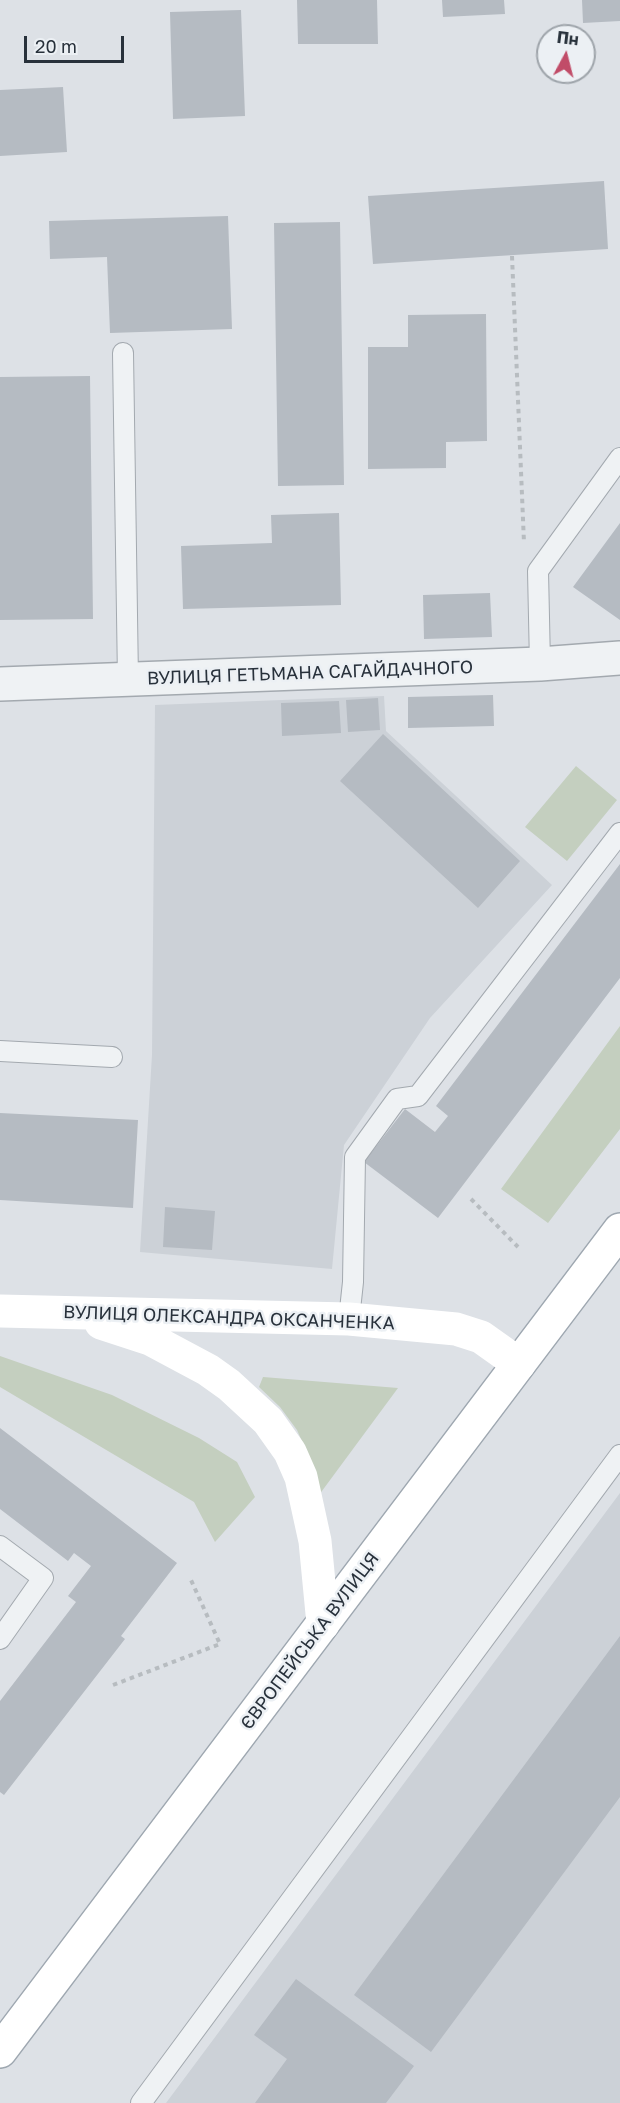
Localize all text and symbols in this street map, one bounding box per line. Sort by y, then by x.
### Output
scale bar [27,24,128,62]
north arrow [536,24,596,84]
text: Пн [556,27,580,49]
text: 20 m [35,35,77,57]
street label: ВУЛИЦЯ ГЕТЬМАНА САГАЙДАЧНОГО [147,657,473,689]
street label: ВУЛИЦЯ ОЛЕКСАНДРА ОКСАНЧЕНКА [63,1301,395,1335]
street label: ЄВРОПЕЙСЬКА ВУЛИЦЯ [236,1548,384,1734]

